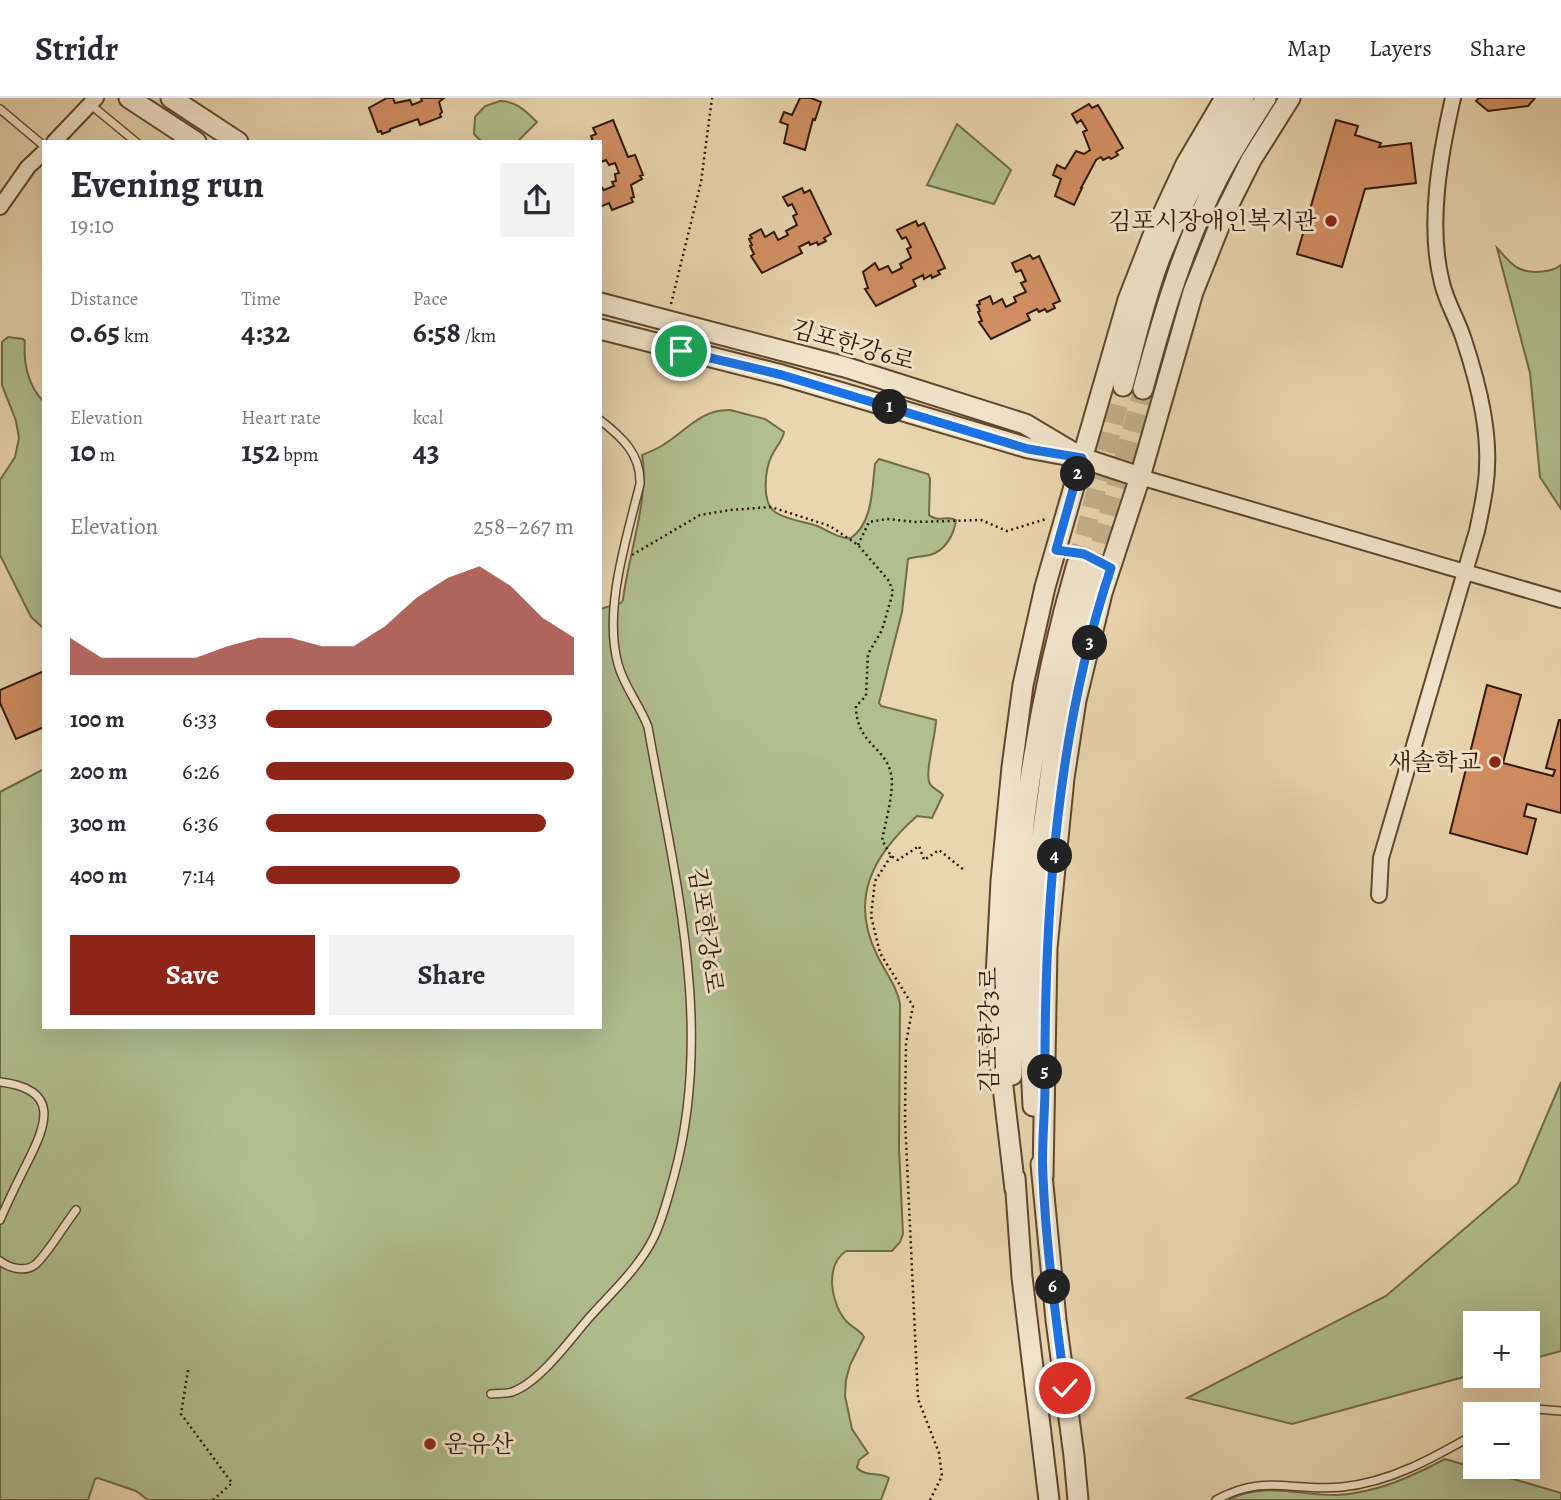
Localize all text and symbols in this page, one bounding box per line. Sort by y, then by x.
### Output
text: Stridr [35,26,118,71]
text: Map [1287,32,1331,64]
text: Layers [1369,32,1432,64]
text: Share [1470,32,1526,64]
text: Evening run [70,158,264,210]
button: share [500,163,574,237]
place label: 김포시장애인복지관 [1108,205,1317,237]
text: 19:10 [70,210,114,241]
marker: 김포시장애인복지관 [1323,213,1339,229]
text: Distance [70,286,138,312]
text: Time [241,286,281,312]
text: Pace [413,286,448,312]
text: 0.65 [70,312,120,352]
text: 4:32 [241,312,290,352]
text: 6:58 [413,312,461,352]
street label: 김포한강6로 [788,312,918,378]
pin [651,321,711,381]
text: km [120,323,149,349]
text: /km [461,323,496,349]
icon: arrive [662,332,700,370]
pin: 1 [872,390,908,424]
text: 1 [886,393,893,419]
text: Elevation [70,405,143,431]
text: Heart rate [241,405,321,431]
text: kcal [413,405,443,431]
text: 10 [70,431,96,471]
text: 152 [241,431,279,471]
text: 43 [413,431,440,471]
text: m [96,442,115,468]
text: bpm [279,442,319,468]
pin: 2 [1060,456,1096,492]
text: 2 [1073,460,1082,486]
text: Elevation [70,511,158,542]
text: 258–267 m [473,511,574,542]
pin: 3 [1072,626,1108,660]
text: 3 [1085,629,1094,655]
text: 100 m [70,704,125,735]
text: 6:33 [182,704,217,735]
place label: 새솔학교 [1388,746,1481,778]
marker: 새솔학교 [1487,754,1503,770]
text: 200 m [70,756,128,787]
text: 6:26 [182,756,220,787]
text: 300 m [70,808,126,839]
text: 6:36 [182,808,218,839]
pin: 4 [1038,838,1072,874]
text: 4 [1050,842,1059,868]
text: 400 m [70,860,127,891]
text: 7:14 [182,860,215,891]
street label: 김포한강6로 [681,865,731,995]
button: Save [70,935,315,1015]
button: Share [329,935,574,1015]
street label: 김포한강3로 [973,967,1005,1093]
pin: 5 [1028,1054,1062,1090]
text: 5 [1040,1058,1049,1084]
pin: 6 [1036,1270,1070,1304]
text: 6 [1048,1273,1057,1299]
map controls [1463,1311,1540,1479]
button: + [1463,1311,1540,1388]
pin [1035,1358,1095,1418]
icon: check [1046,1369,1084,1407]
button: − [1463,1402,1540,1479]
place label: 운유산 [444,1428,514,1460]
marker: 운유산 [422,1436,438,1452]

